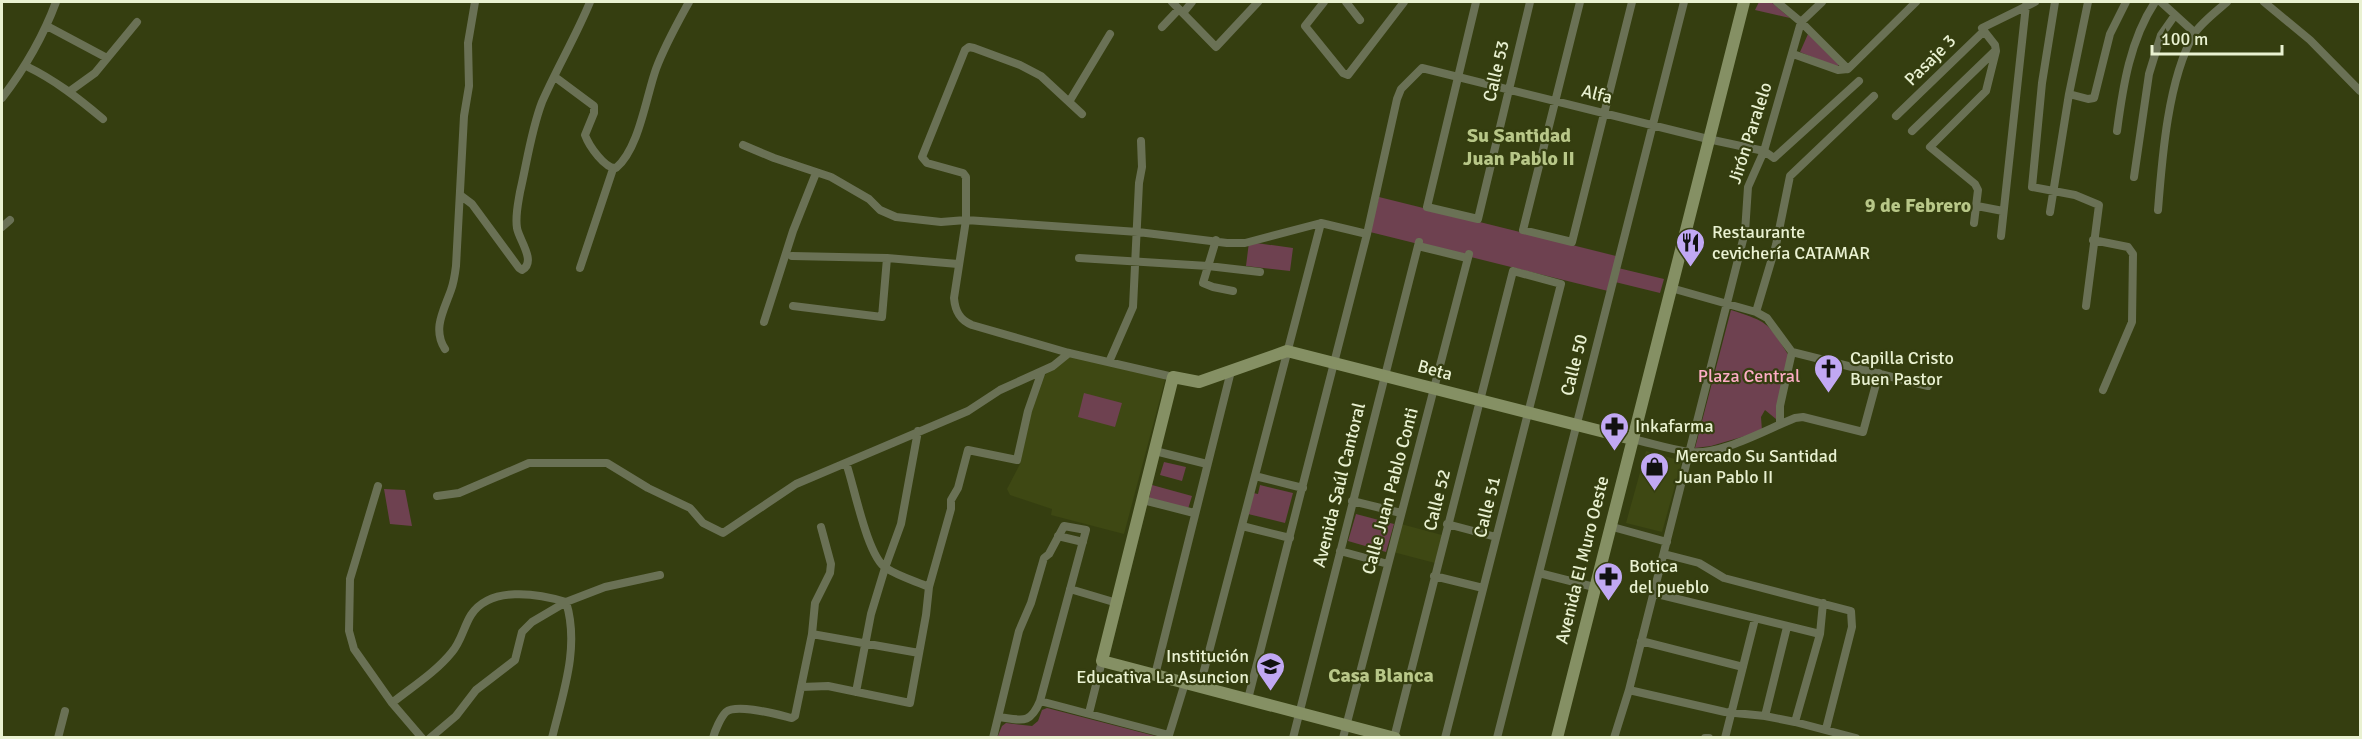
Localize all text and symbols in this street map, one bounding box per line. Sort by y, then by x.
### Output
scale bar [2152,18,2282,56]
text: 100 m [2161,28,2208,50]
street label: Pasaje 3 [1900,30,1960,90]
street label: Calle 53 [1478,38,1514,104]
street label: Jirón Paralelo [1723,79,1777,187]
street label: Alfa [1579,80,1615,108]
district label: Su Santidad Juan Pablo II [1463,123,1575,171]
district label: 9 de Febrero [1865,193,1971,218]
place label: Restaurante cevichería CATAMAR [1712,221,1870,264]
restaurant icon: Restaurante cevichería CATAMAR [1675,226,1707,268]
street label: Calle 50 [1556,332,1592,398]
place label: Capilla Cristo Buen Pastor [1850,347,1954,390]
church icon: Capilla Cristo Buen Pastor [1813,352,1845,394]
street label: Beta [1415,355,1455,385]
park label: Plaza Central [1698,365,1800,387]
street label: Avenida Saúl Cantoral [1308,400,1370,570]
street label: Calle Juan Pablo Conti [1357,405,1423,577]
pharmacy icon: Inkafarma [1598,410,1630,452]
place label: Inkafarma [1635,415,1714,437]
place label: Mercado Su Santidad Juan Pablo II [1675,445,1837,488]
shop icon: Mercado Su Santidad Juan Pablo II [1638,450,1670,492]
street label: Calle 52 [1419,467,1455,533]
street label: Calle 51 [1469,474,1505,540]
street label: Avenida El Muro Oeste [1550,474,1614,646]
place label: Botica del pueblo [1629,555,1709,598]
pharmacy icon: Botica del pueblo [1592,560,1624,602]
place label: Institución Educativa La Asuncion [1076,645,1249,688]
school or university icon: Institución Educativa La Asuncion [1254,650,1286,692]
district label: Casa Blanca [1328,663,1434,688]

